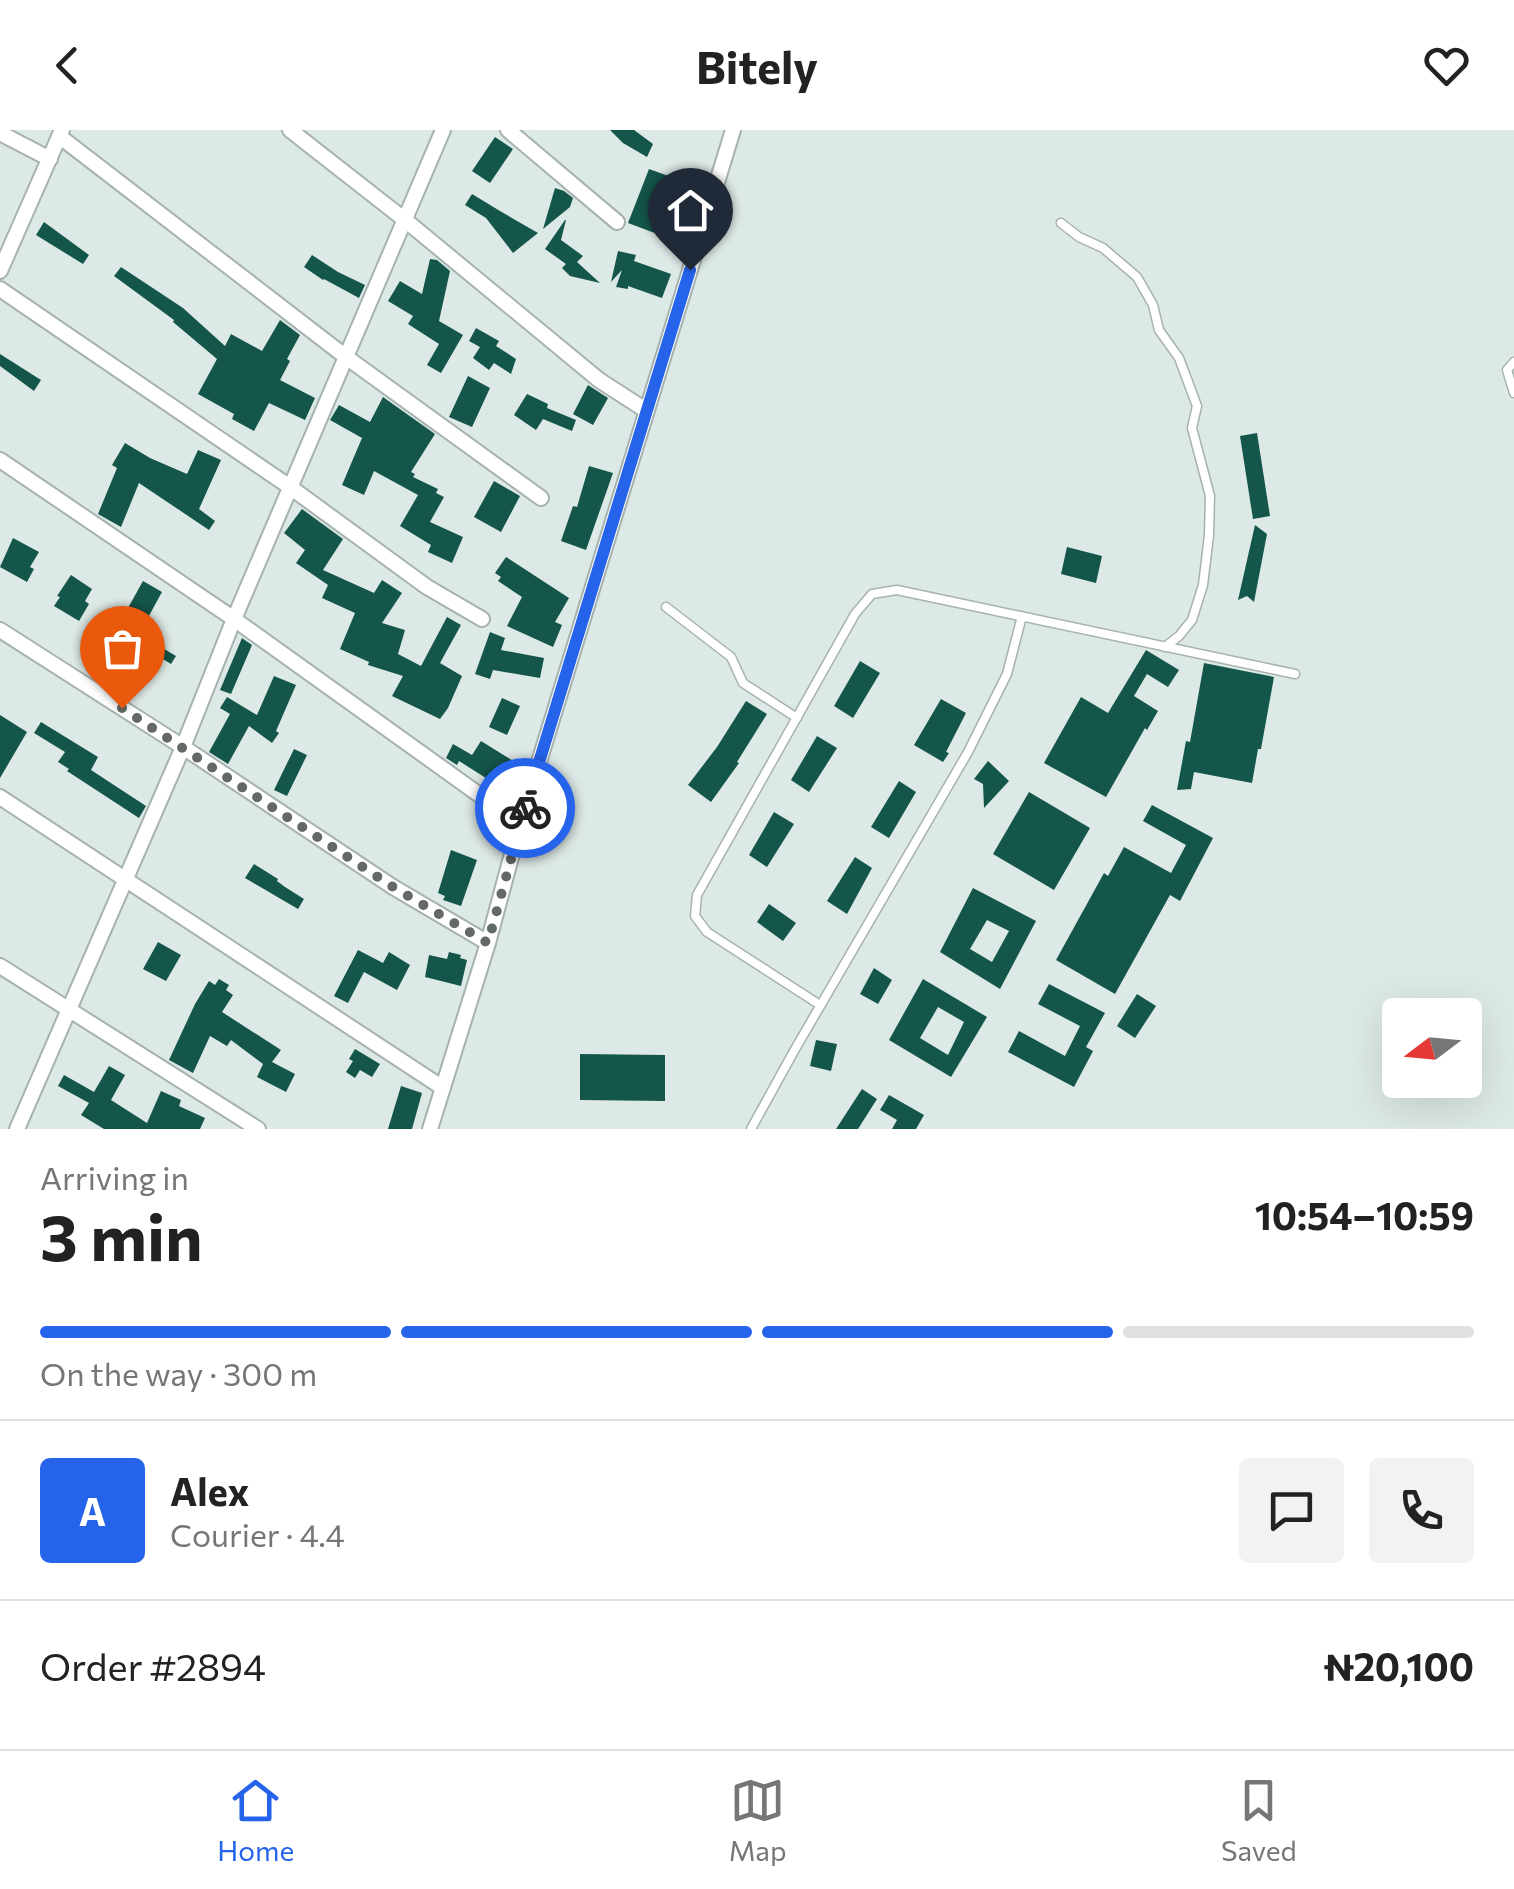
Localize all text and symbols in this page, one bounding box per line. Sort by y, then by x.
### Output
icon: back [40,38,95,93]
text: Bitely [696,38,818,93]
icon: heart [1419,38,1474,93]
pin [648,168,733,271]
icon: home [663,183,718,238]
pin [80,606,165,709]
icon: bag [95,621,150,676]
courier [475,758,575,858]
icon: bike [498,781,553,836]
north arrow [1382,998,1482,1098]
map controls [1382,998,1482,1098]
text: Arriving in [40,1157,189,1197]
text: 10:54–10:59 [1255,1191,1474,1238]
text: 3 min [40,1195,203,1274]
text: On the way · 300 m [40,1353,317,1393]
button: chat [1239,1458,1344,1563]
button: phone [1369,1458,1474,1563]
text: Alex [170,1467,249,1514]
text: A [79,1487,106,1534]
text: Courier · 4.4 [170,1514,345,1554]
text: Order #2894 [40,1642,266,1689]
text: ₦20,100 [1323,1642,1474,1689]
tab: Home [217,1773,294,1867]
tab: Map [729,1773,787,1867]
tab: Saved [1221,1773,1297,1867]

